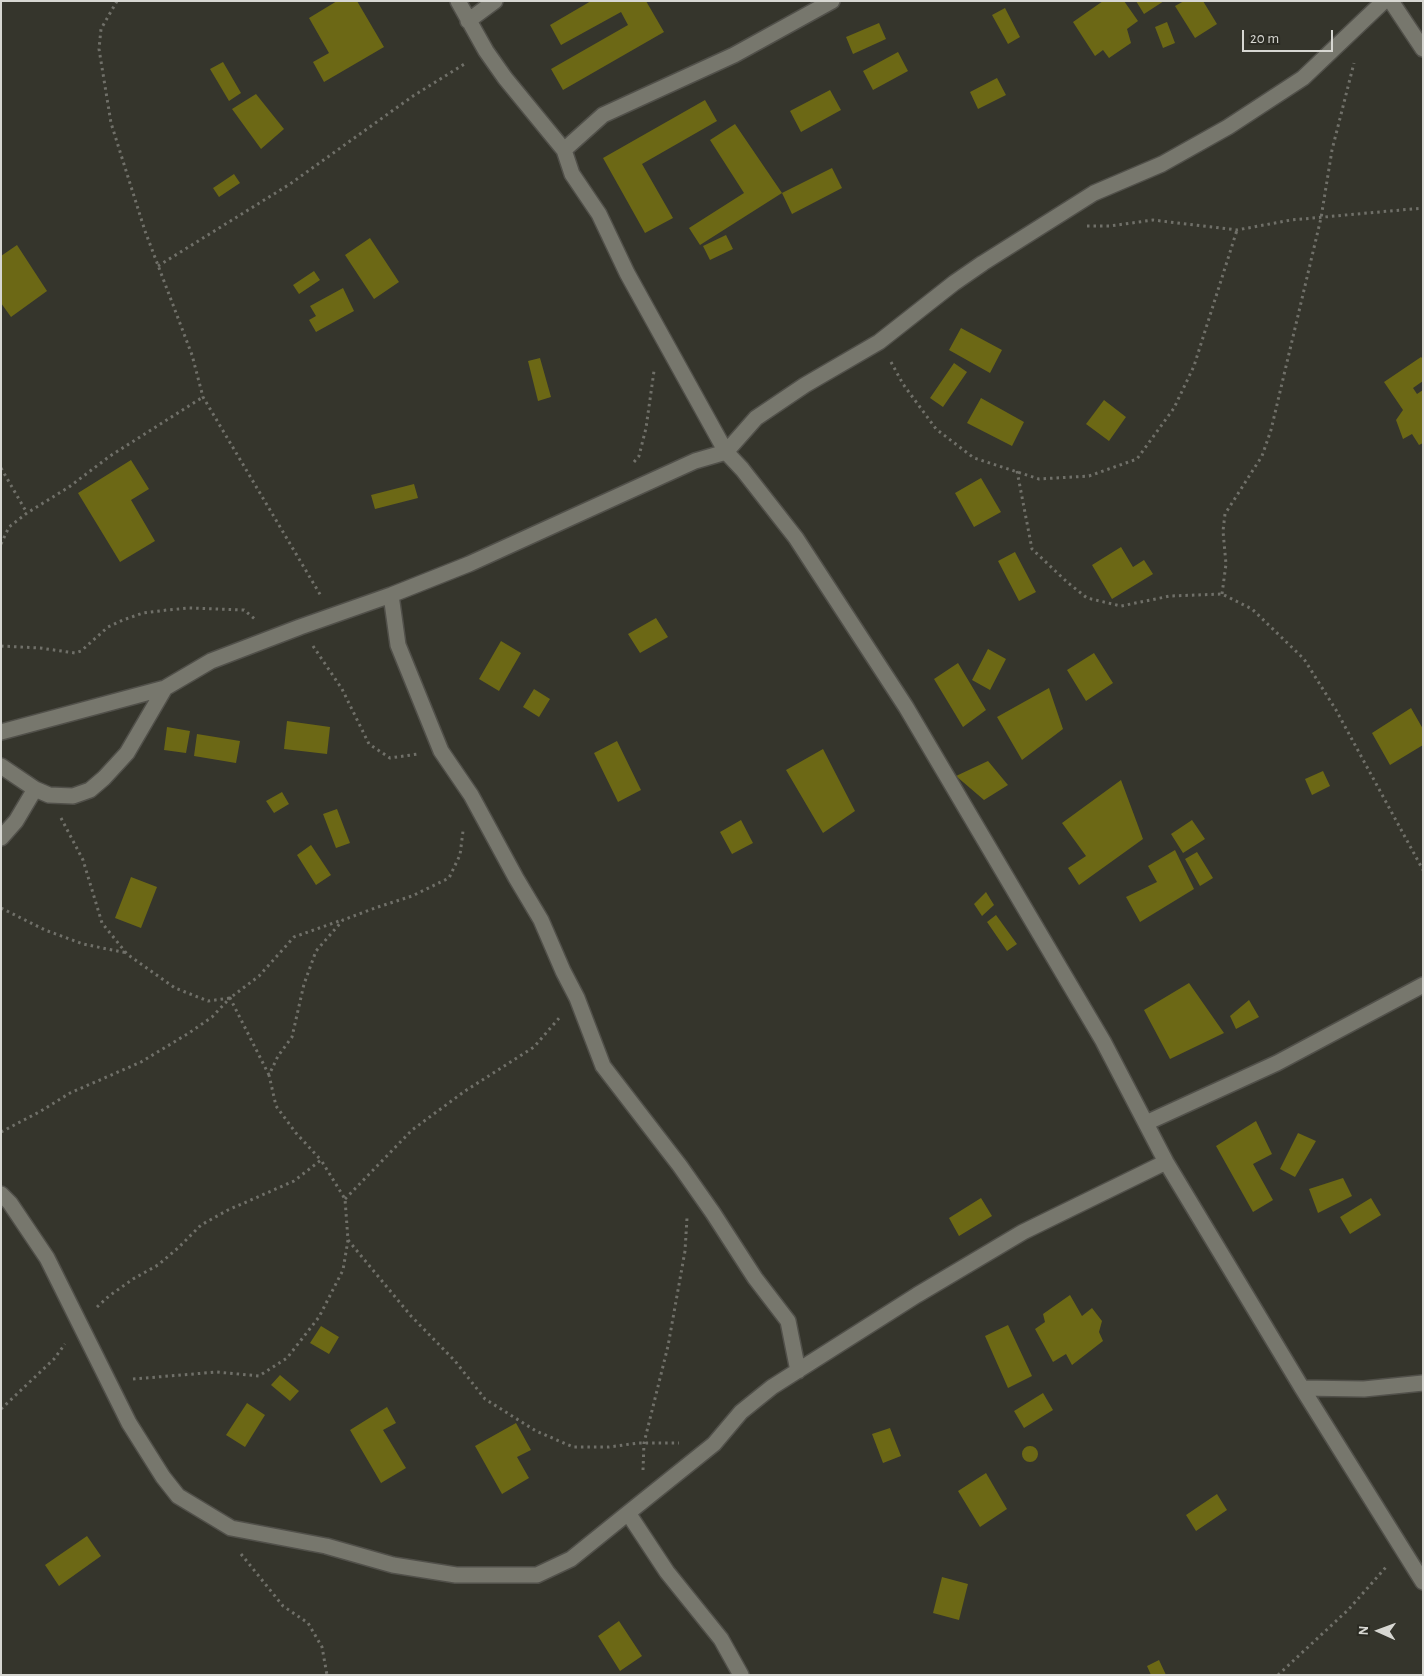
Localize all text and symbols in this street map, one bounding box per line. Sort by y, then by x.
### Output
scale bar [1244,20,1335,52]
text: 20 m [1250,31,1279,46]
north arrow [1354,1606,1404,1656]
text: N [1357,1625,1371,1636]

